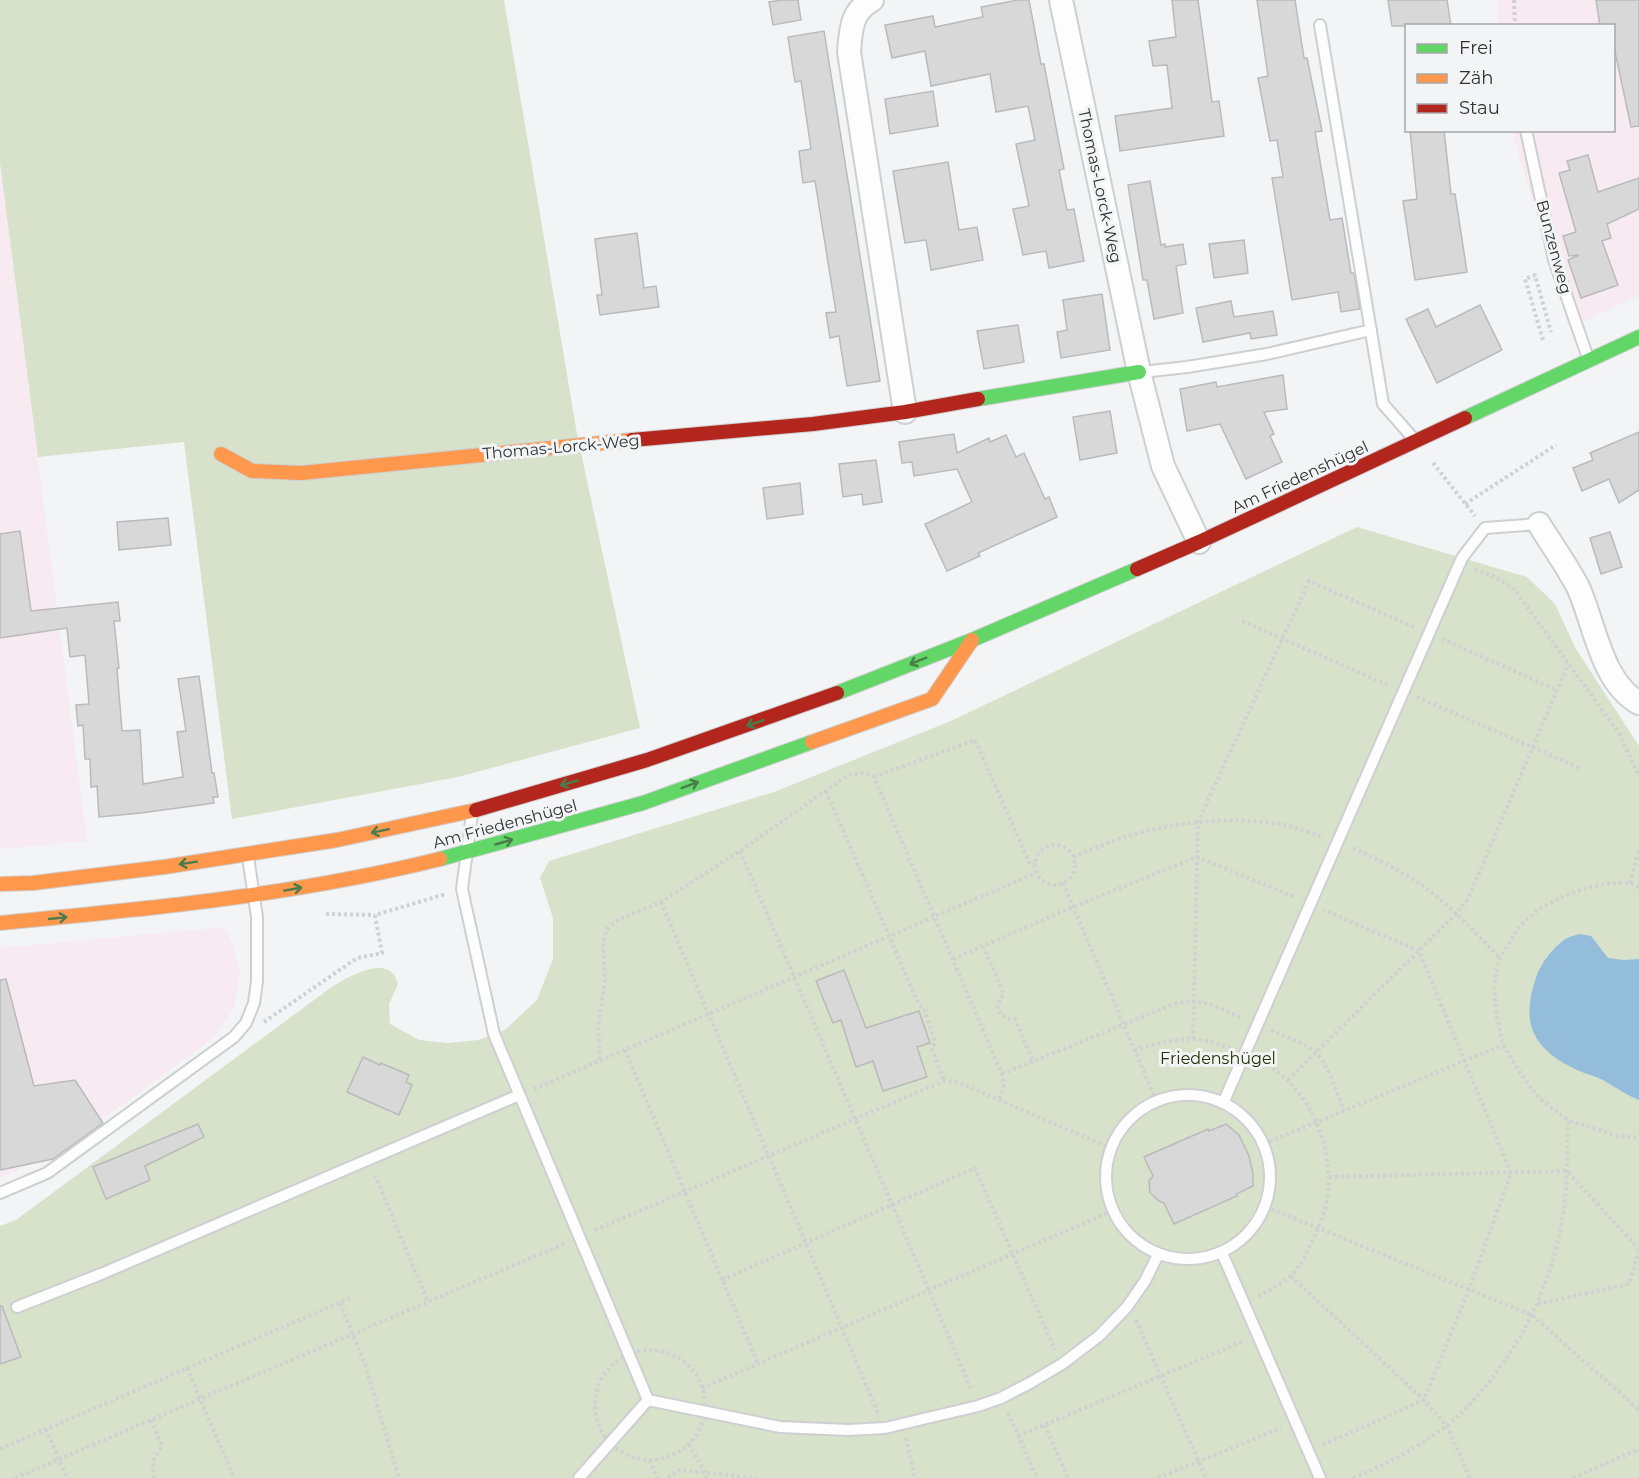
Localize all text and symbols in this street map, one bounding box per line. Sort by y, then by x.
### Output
legend [1405,24,1615,132]
text: Frei [1459,37,1493,59]
text: Zäh [1459,67,1494,89]
text: Stau [1459,97,1500,119]
street label: Thomas-Lorck-Weg [1074,107,1126,265]
street label: Bunzenweg [1532,198,1576,296]
street label: Thomas-Lorck-Weg [482,431,640,463]
street label: Am Friedenshügel [1229,437,1371,517]
one-way arrow [909,656,928,667]
one-way arrow [746,718,765,729]
one-way arrow [560,778,579,789]
one-way arrow [681,779,699,790]
street label: Am Friedenshügel [431,796,579,852]
one-way arrow [371,825,390,837]
one-way arrow [494,836,513,847]
one-way arrow [179,857,198,868]
one-way arrow [283,884,303,895]
one-way arrow [48,912,68,923]
park label: Friedenshügel [1160,1049,1276,1068]

